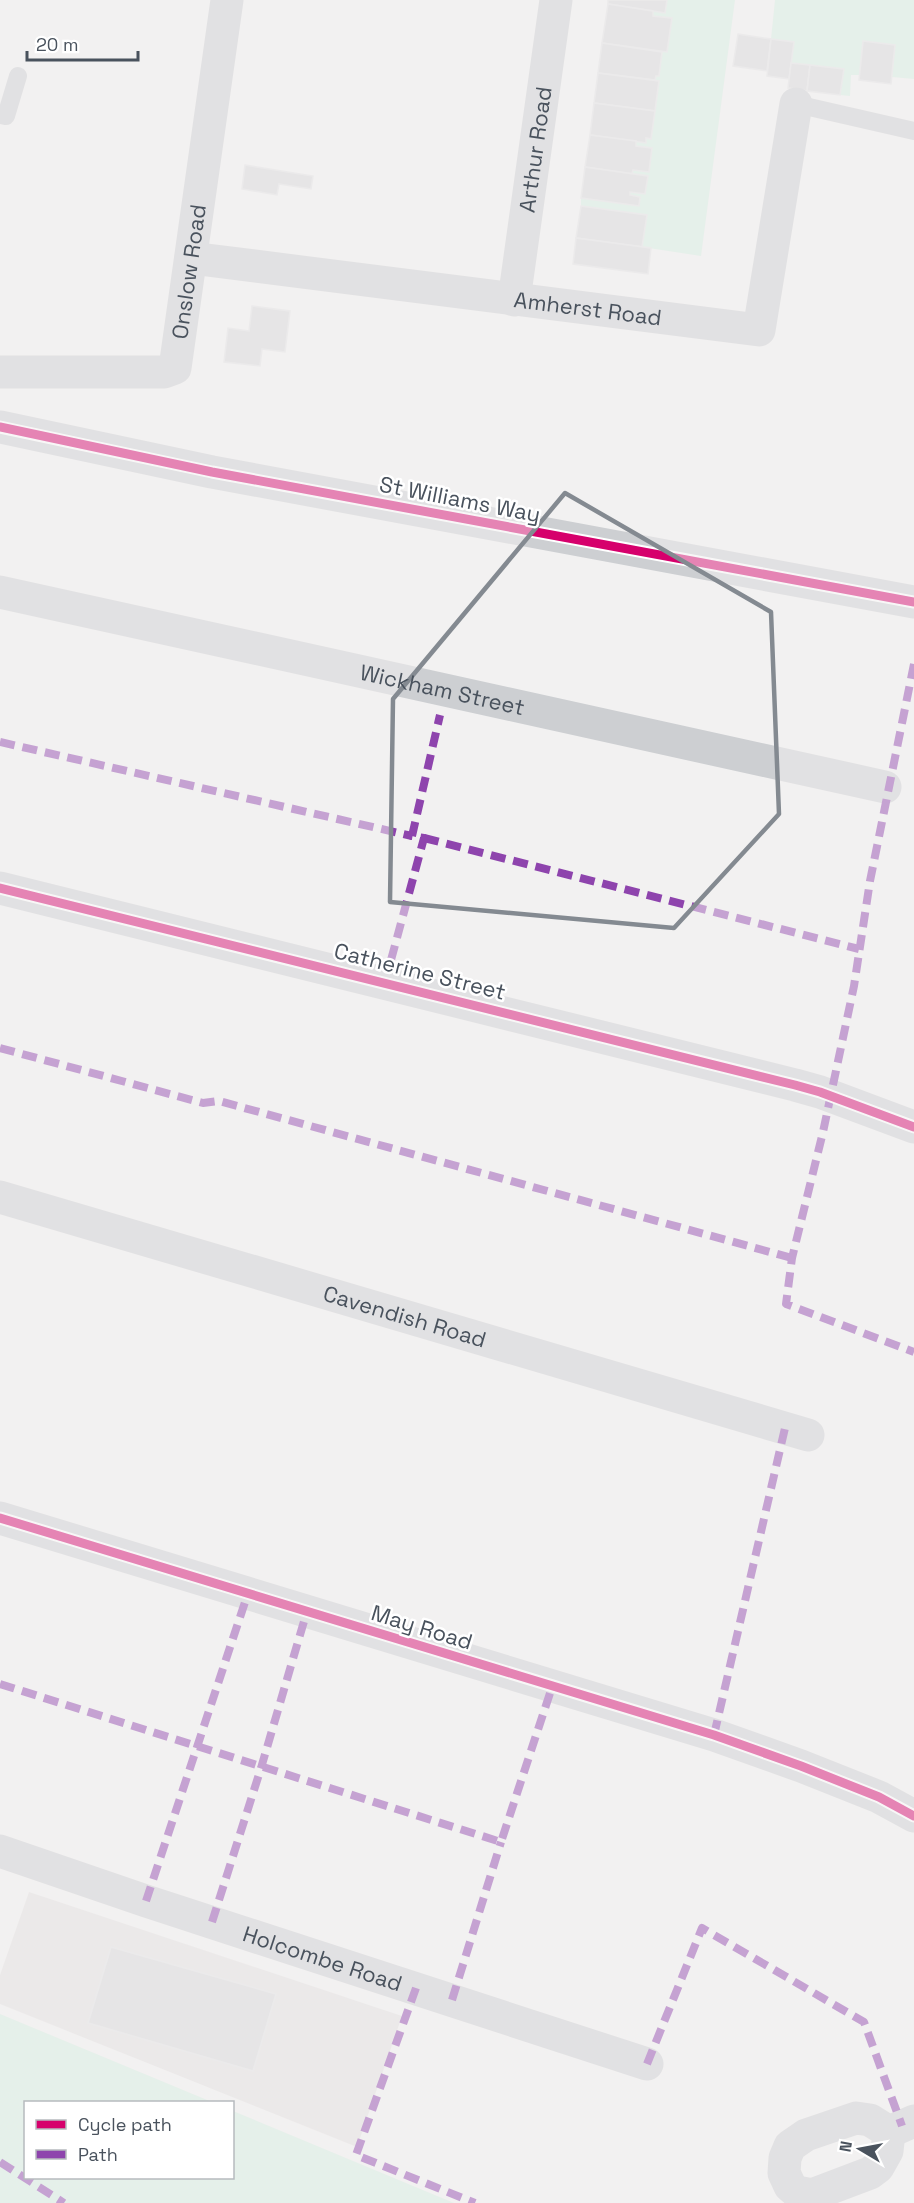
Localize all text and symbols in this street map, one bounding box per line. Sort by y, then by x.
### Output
scale bar [27,24,138,62]
text: 20 m [36,33,79,56]
street label: Arthur Road [512,85,558,214]
street label: Onslow Road [165,202,212,341]
street label: Amherst Road [512,285,663,332]
street label: St Williams Way [377,470,543,528]
street label: Wickham Street [358,658,527,721]
street label: Catherine Street [331,936,509,1006]
street label: Cavendish Road [320,1279,490,1353]
street label: May Road [368,1598,476,1656]
street label: Holcombe Road [239,1919,406,1997]
legend [24,2101,234,2179]
text: Cycle path [78,2113,172,2136]
north arrow [830,2119,890,2179]
text: N [834,2139,857,2154]
text: Path [78,2143,118,2166]

